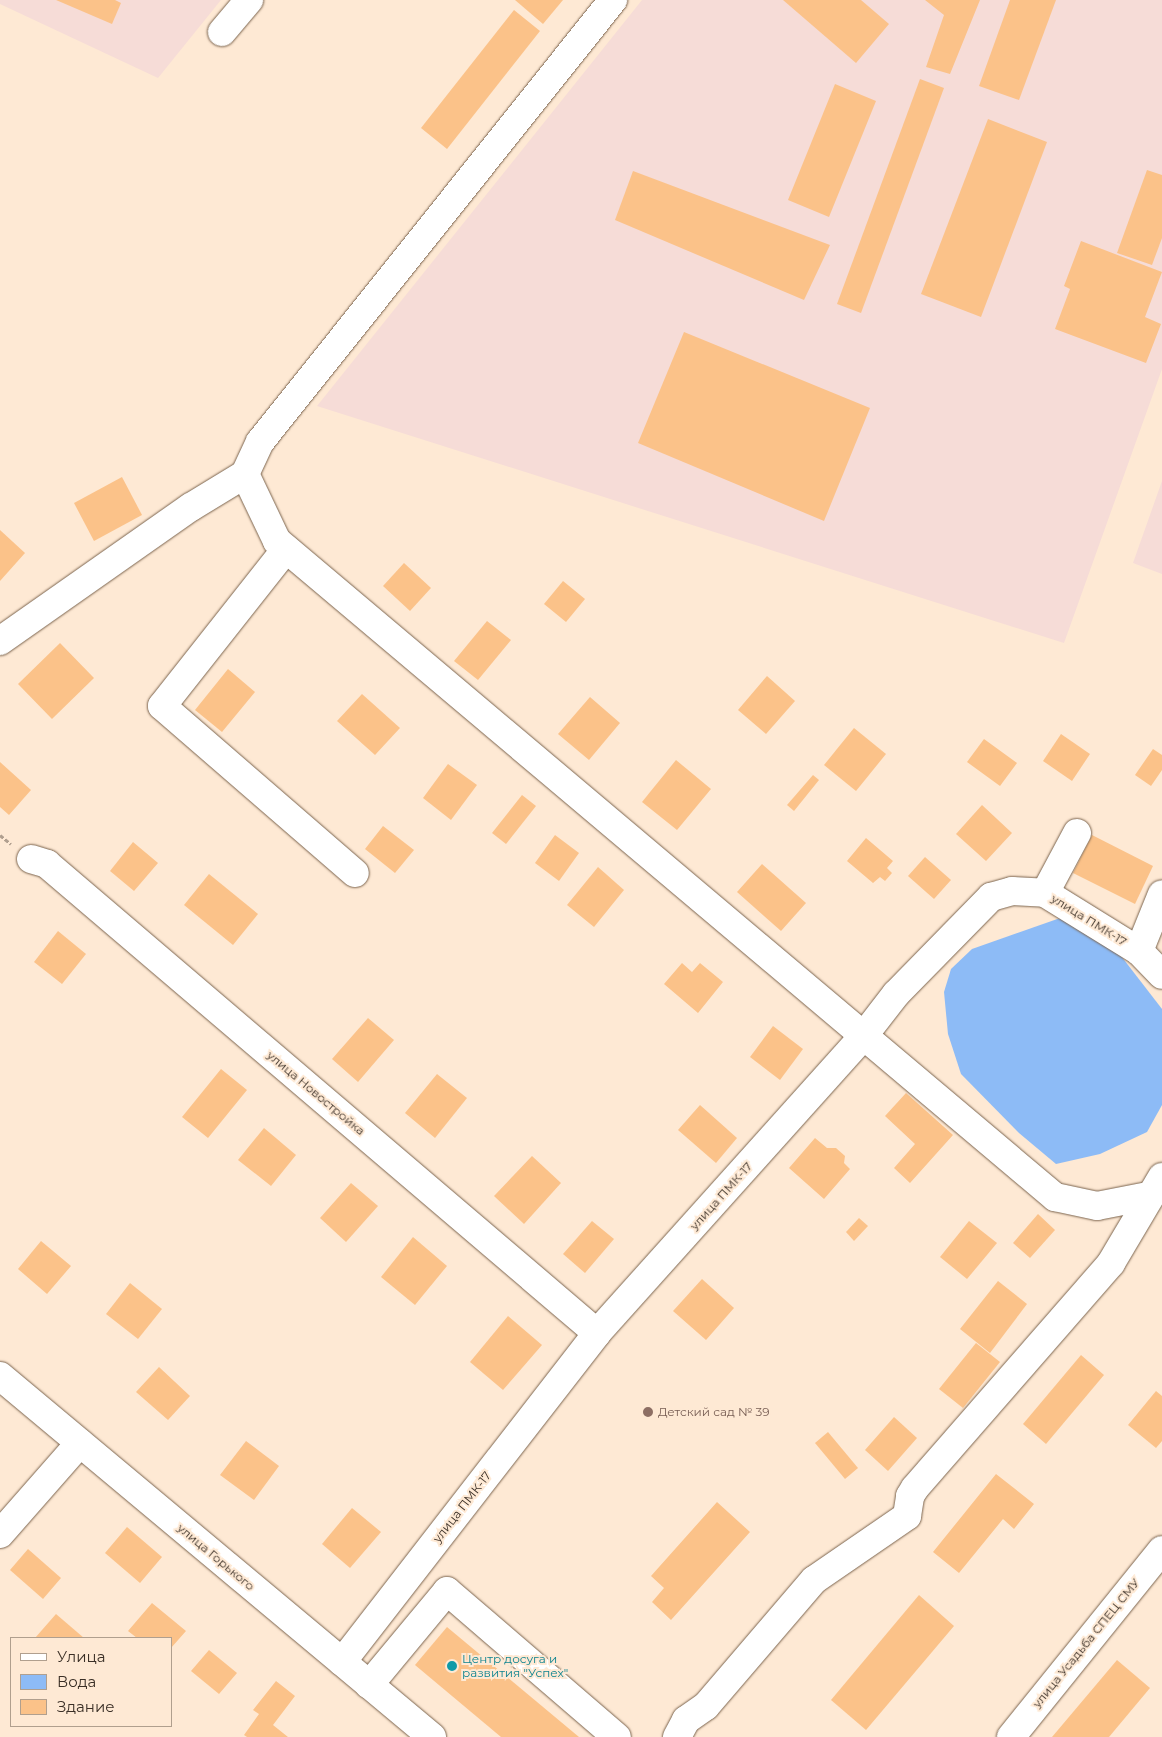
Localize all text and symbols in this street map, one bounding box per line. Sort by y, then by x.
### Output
street label: улица ПМК-17 [1049,891,1129,949]
street label: улица Новостройка [264,1048,368,1138]
street label: улица ПМК-17 [687,1159,755,1233]
place label: Детский сад № 39 [658,1405,770,1419]
marker: Детский сад № 39 [642,1406,654,1418]
street label: улица ПМК-17 [430,1469,494,1545]
street label: улица Горького [175,1521,257,1593]
street label: улица Усадьба СПЕЦ СМУ [1029,1576,1143,1710]
legend [10,1637,172,1727]
text: Улица [57,1647,105,1666]
place label: Центр досуга и развития "Успех" [462,1652,568,1680]
marker: Центр досуга и развития "Успех" [446,1660,458,1672]
text: Вода [57,1672,96,1691]
text: Здание [57,1697,115,1716]

